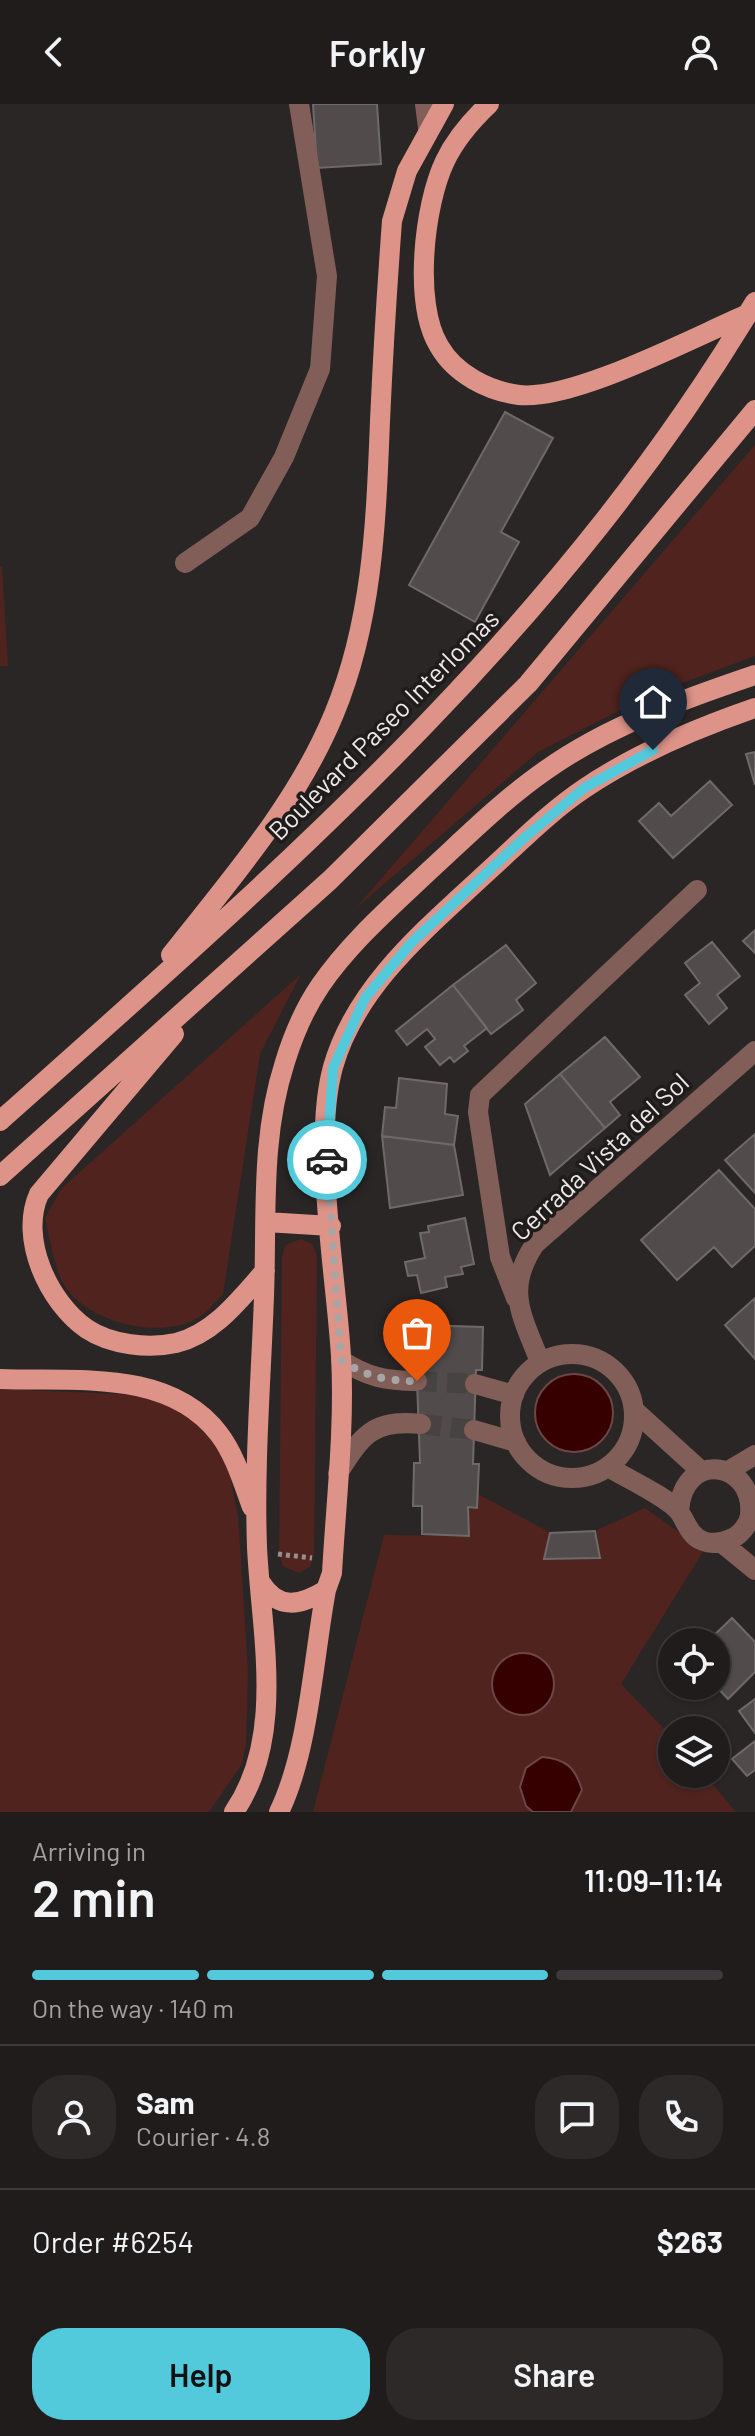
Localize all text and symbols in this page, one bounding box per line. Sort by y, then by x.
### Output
icon: back [32,30,76,74]
icon: person [679,30,723,74]
text: Forkly [329,31,426,74]
street label: Boulevard Paseo Interlomas [261,602,505,846]
pin [619,668,687,750]
icon: home [631,680,675,724]
street label: Cerrada Vista del Sol [504,1066,694,1246]
courier [287,1120,367,1200]
icon: car [305,1138,349,1182]
pin [383,1299,451,1381]
icon: bag [395,1311,439,1355]
map controls [658,1628,730,1788]
button: locate [658,1628,730,1700]
button: layers [658,1716,730,1788]
text: Arriving in [32,1835,146,1866]
text: 11:09–11:14 [584,1862,723,1898]
text: 2 min [32,1865,156,1927]
text: On the way · 140 m [32,1992,234,2023]
button: person [32,2075,116,2159]
button: chat [535,2075,619,2159]
button: phone [639,2075,723,2159]
text: Sam [136,2084,195,2120]
text: Courier · 4.8 [136,2120,270,2151]
text: Order #6254 [32,2223,194,2259]
text: $263 [657,2223,723,2259]
button: Help [32,2328,370,2420]
button: Share [386,2328,723,2420]

